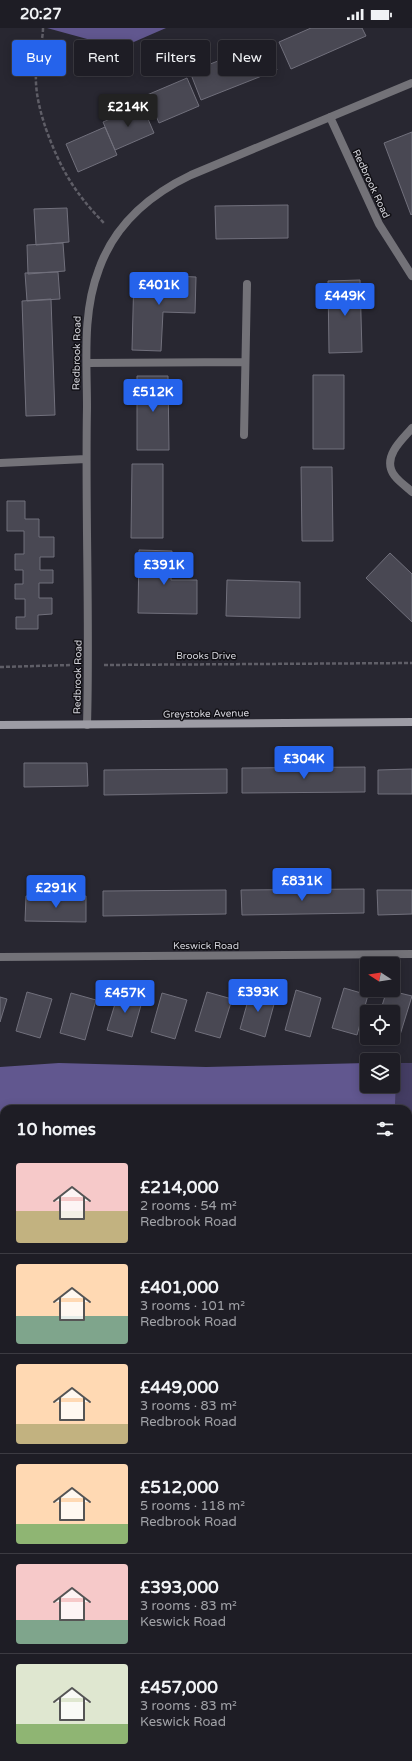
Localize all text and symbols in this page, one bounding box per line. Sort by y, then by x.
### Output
text: 20:27 [20,5,62,23]
chip: Buy [12,40,66,76]
chip: Rent [74,40,133,76]
chip: Filters [141,40,210,76]
chip: New [218,40,276,76]
pin: £214K [100,94,156,128]
text: £214K [107,99,149,115]
street label: Redbrook Road [350,148,392,220]
pin: £401K [131,272,187,306]
text: £401K [138,277,180,293]
pin: £449K [317,283,373,317]
text: £449K [324,288,366,304]
street label: Redbrook Road [70,316,84,390]
pin: £512K [125,379,181,413]
text: £512K [132,384,174,400]
pin: £391K [136,552,192,586]
text: £391K [143,557,185,573]
street label: Redbrook Road [71,640,85,714]
street label: Brooks Drive [176,650,236,662]
street label: Greystoke Avenue [163,707,250,721]
pin: £304K [276,746,332,780]
text: £304K [283,751,325,767]
pin: £831K [274,868,330,902]
text: £831K [281,873,323,889]
pin: £291K [28,875,84,909]
text: £291K [35,880,77,896]
street label: Keswick Road [173,940,239,952]
north arrow [360,957,400,997]
map controls [360,957,400,1093]
pin: £393K [230,979,286,1013]
pin: £457K [97,980,153,1014]
text: £393K [237,984,279,1000]
text: £457K [104,985,146,1001]
button: locate [360,1005,400,1045]
button: layers [360,1053,400,1093]
icon: filters [374,1118,396,1140]
text: 10 homes [16,1119,96,1140]
text: £214,000 [140,1177,219,1198]
icon: home [48,1179,96,1227]
text: 2 rooms · 54 m² [140,1198,237,1214]
text: Redbrook Road [140,1214,237,1230]
text: £401,000 [140,1277,219,1298]
icon: home [48,1280,96,1328]
text: 3 rooms · 101 m² [140,1298,245,1314]
text: Redbrook Road [140,1314,237,1330]
text: £449,000 [140,1377,219,1398]
icon: home [48,1380,96,1428]
text: 3 rooms · 83 m² [140,1398,237,1414]
text: Redbrook Road [140,1414,237,1430]
text: £512,000 [140,1477,219,1498]
icon: home [48,1480,96,1528]
text: 5 rooms · 118 m² [140,1498,245,1514]
text: Redbrook Road [140,1514,237,1530]
text: £393,000 [140,1577,219,1598]
icon: home [48,1580,96,1628]
text: 3 rooms · 83 m² [140,1598,237,1614]
text: Keswick Road [140,1614,226,1630]
text: £457,000 [140,1677,218,1698]
icon: home [48,1680,96,1728]
text: 3 rooms · 83 m² [140,1698,237,1714]
text: Keswick Road [140,1714,226,1730]

